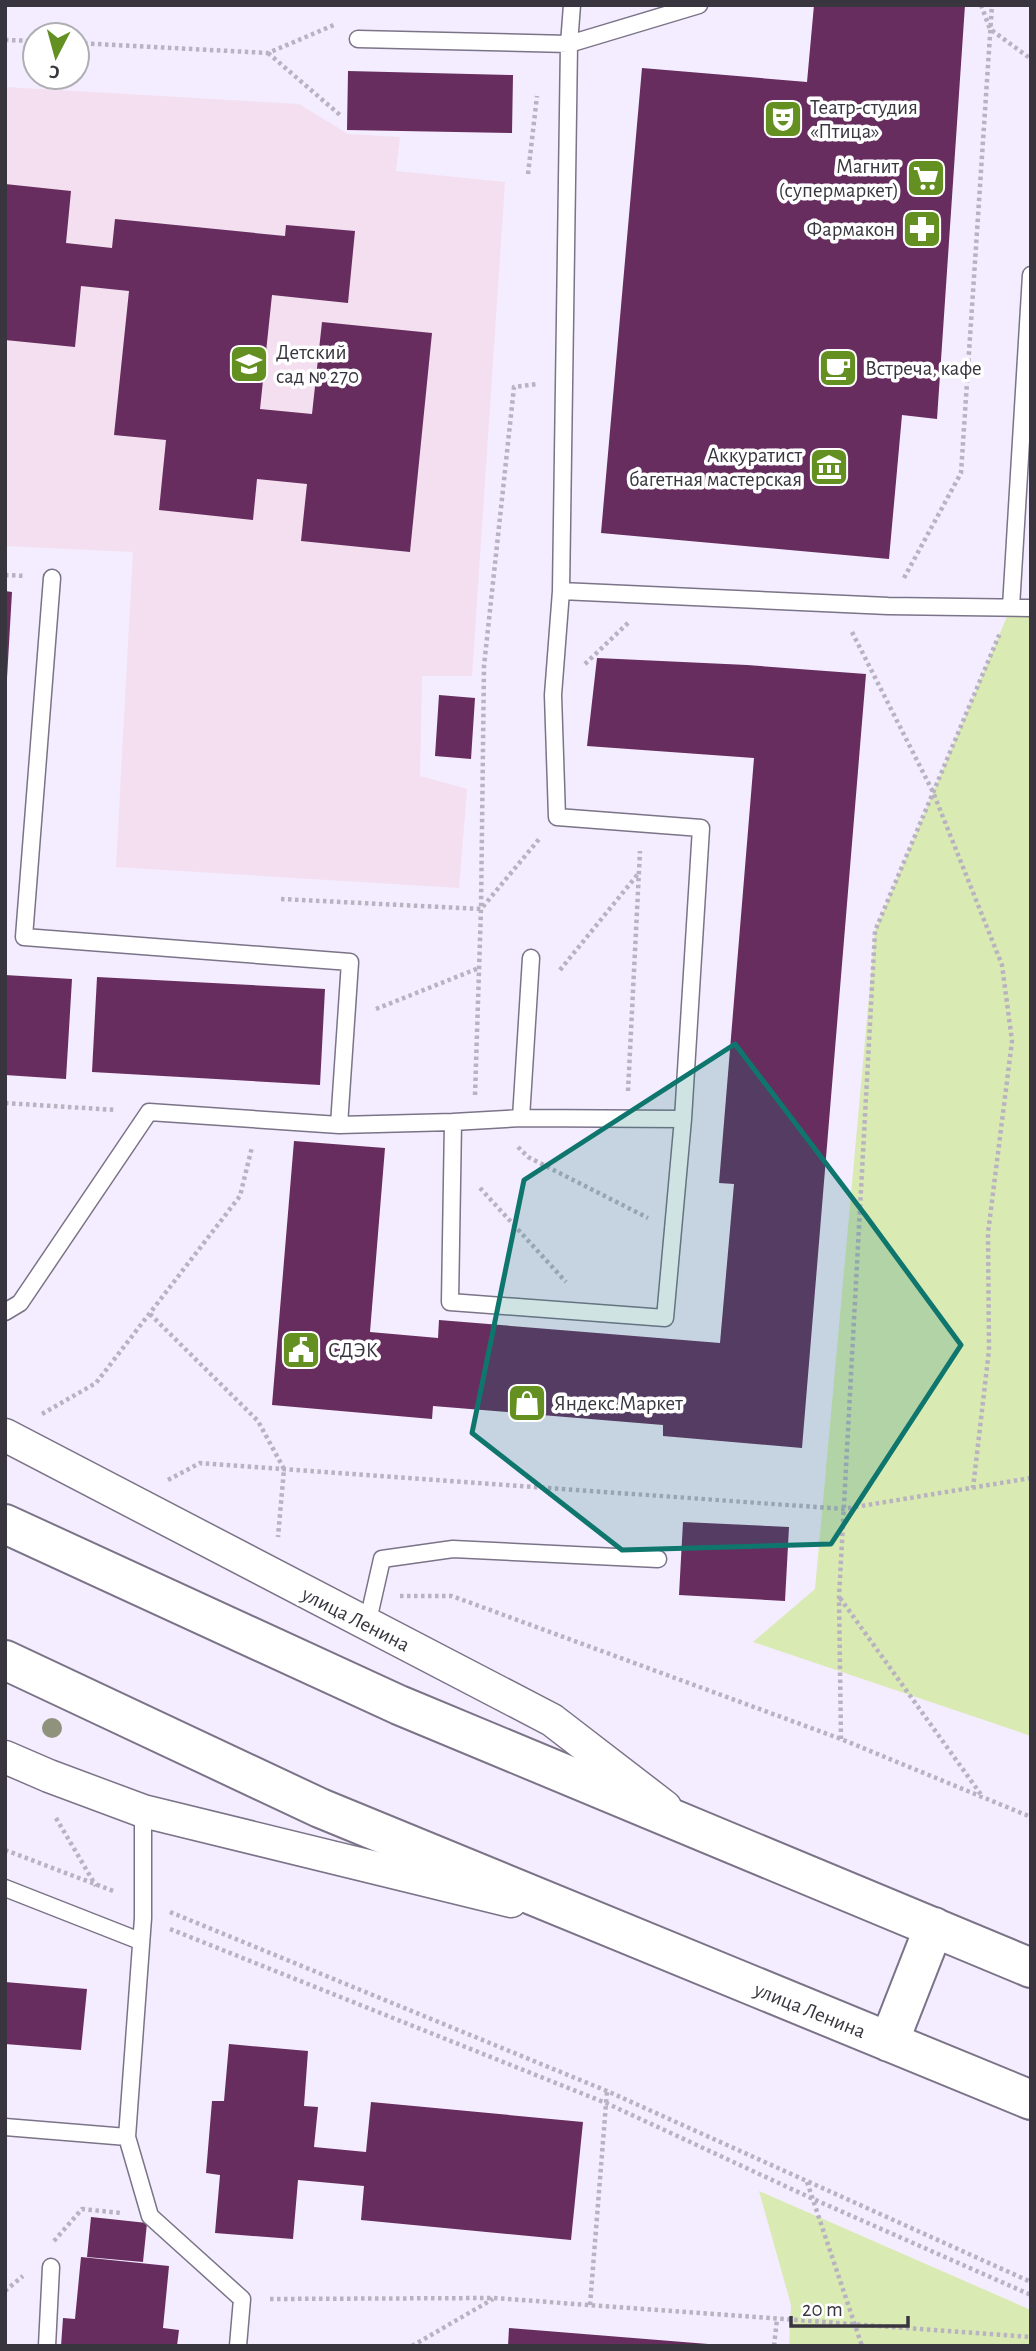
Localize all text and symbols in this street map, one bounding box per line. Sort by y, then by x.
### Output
north arrow [21,21,91,91]
text: С [48,61,61,81]
place label: Театр-студия «Птица» [810,97,918,142]
theatre icon: Театр-студия «Птица» [762,98,804,140]
place label: Магнит (супермаркет) [779,156,899,201]
supermarket icon: Магнит (супермаркет) [905,157,947,199]
pharmacy icon: Фармакон [901,208,943,250]
place label: Фармакон [806,219,895,240]
place label: Детский сад № 270 [276,342,359,387]
school or university icon: Детский сад № 270 [228,343,270,385]
cafe icon: Встреча, кафе [817,347,859,389]
place label: Встреча, кафе [865,358,982,379]
place label: Аккуратист багетная мастерская [629,445,802,490]
museum icon: Аккуратист багетная мастерская [808,446,850,488]
public building icon: СДЭК [280,1329,322,1371]
place label: СДЭК [328,1340,378,1361]
shop icon: Яндекс.Маркет [506,1382,548,1424]
place label: Яндекс.Маркет [554,1393,683,1414]
street label: улица Ленина [298,1583,413,1656]
street label: улица Ленина [750,1978,869,2042]
scale bar [791,2284,908,2328]
text: 20 m [802,2299,843,2320]

